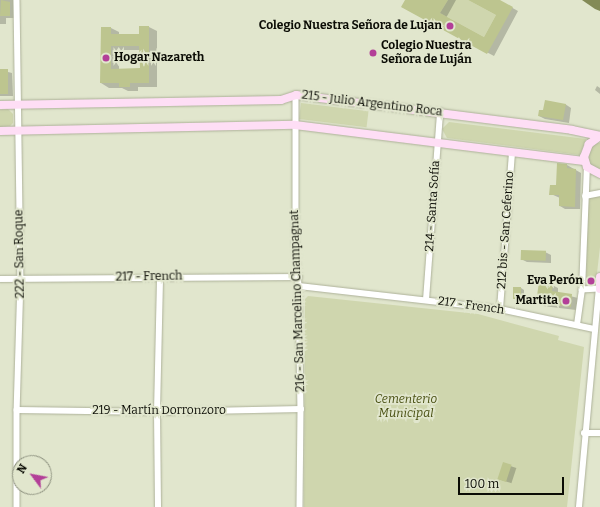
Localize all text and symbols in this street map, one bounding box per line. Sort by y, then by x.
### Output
place label: Colegio Nuestra Señora de Lujan [259,19,442,33]
marker: Colegio Nuestra Señora de Lujan [445,21,455,31]
place label: Colegio Nuestra Señora de Luján [381,39,472,67]
marker: Colegio Nuestra Señora de Luján [368,48,378,58]
place label: Hogar Nazareth [114,51,204,65]
marker: Hogar Nazareth [101,53,111,63]
street label: 215 - Julio Argentino Roca [301,88,443,120]
street label: 214 - Santa Sofía [423,160,443,252]
street label: 212 bis - San Ceferino [495,171,517,289]
street label: 222 - San Roque [12,209,28,299]
street label: 216 - San Marcelino Champagnat [288,210,308,392]
street label: 217 - French [116,269,182,285]
place label: Eva Perón [527,274,583,288]
marker: Eva Perón [586,276,596,286]
street label: 217 - French [437,294,505,318]
place label: Martita [515,294,558,308]
marker: Martita [561,296,571,306]
park label: Cementerio Municipal [375,393,437,421]
street label: 219 - Martín Dorronzoro [92,404,226,418]
north arrow [12,455,52,495]
text: N [14,462,30,476]
scale bar [460,469,566,495]
text: 100 m [465,477,499,491]

